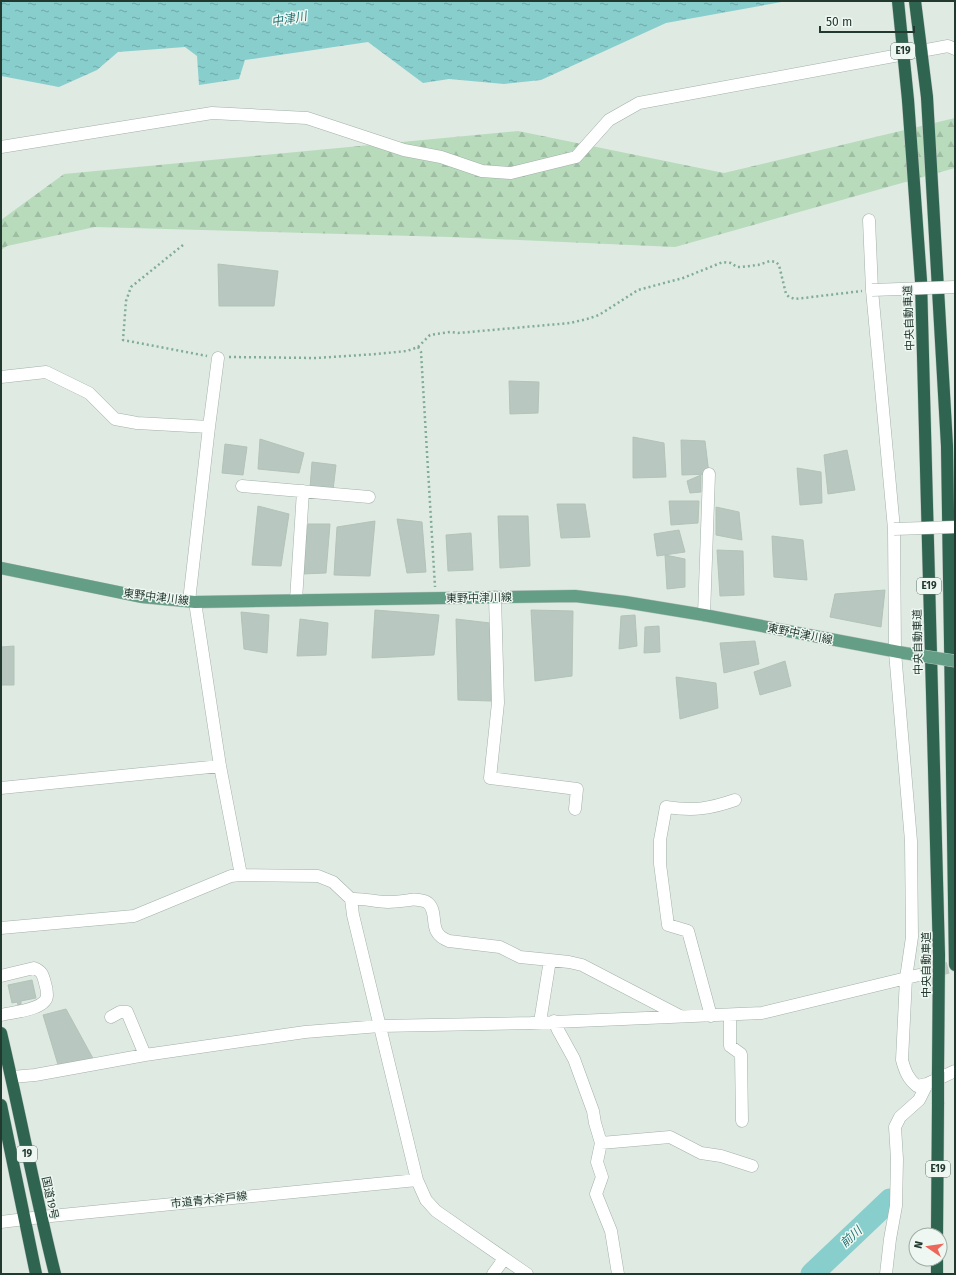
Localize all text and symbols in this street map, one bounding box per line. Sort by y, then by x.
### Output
scale bar [820,8,914,34]
water label: 中津川 [270,9,310,29]
text: 50 m [826,15,852,29]
road number: E19 [891,43,915,59]
street label: 中央自動車道 [901,285,917,351]
road number: E19 [917,578,941,594]
street label: 東野中津川線 [122,587,190,607]
street label: 東野中津川線 [446,591,512,605]
street label: 中央自動車道 [911,609,925,675]
street label: 東野中津川線 [766,621,834,647]
street label: 中央自動車道 [920,932,933,998]
road number: 19 [17,1146,37,1162]
road number: E19 [926,1161,950,1177]
street label: 国道19号 [39,1175,61,1221]
street label: 市道青木斧戸線 [170,1190,248,1210]
water label: 前川 [837,1222,866,1250]
north arrow [908,1227,948,1267]
text: N [912,1240,926,1250]

